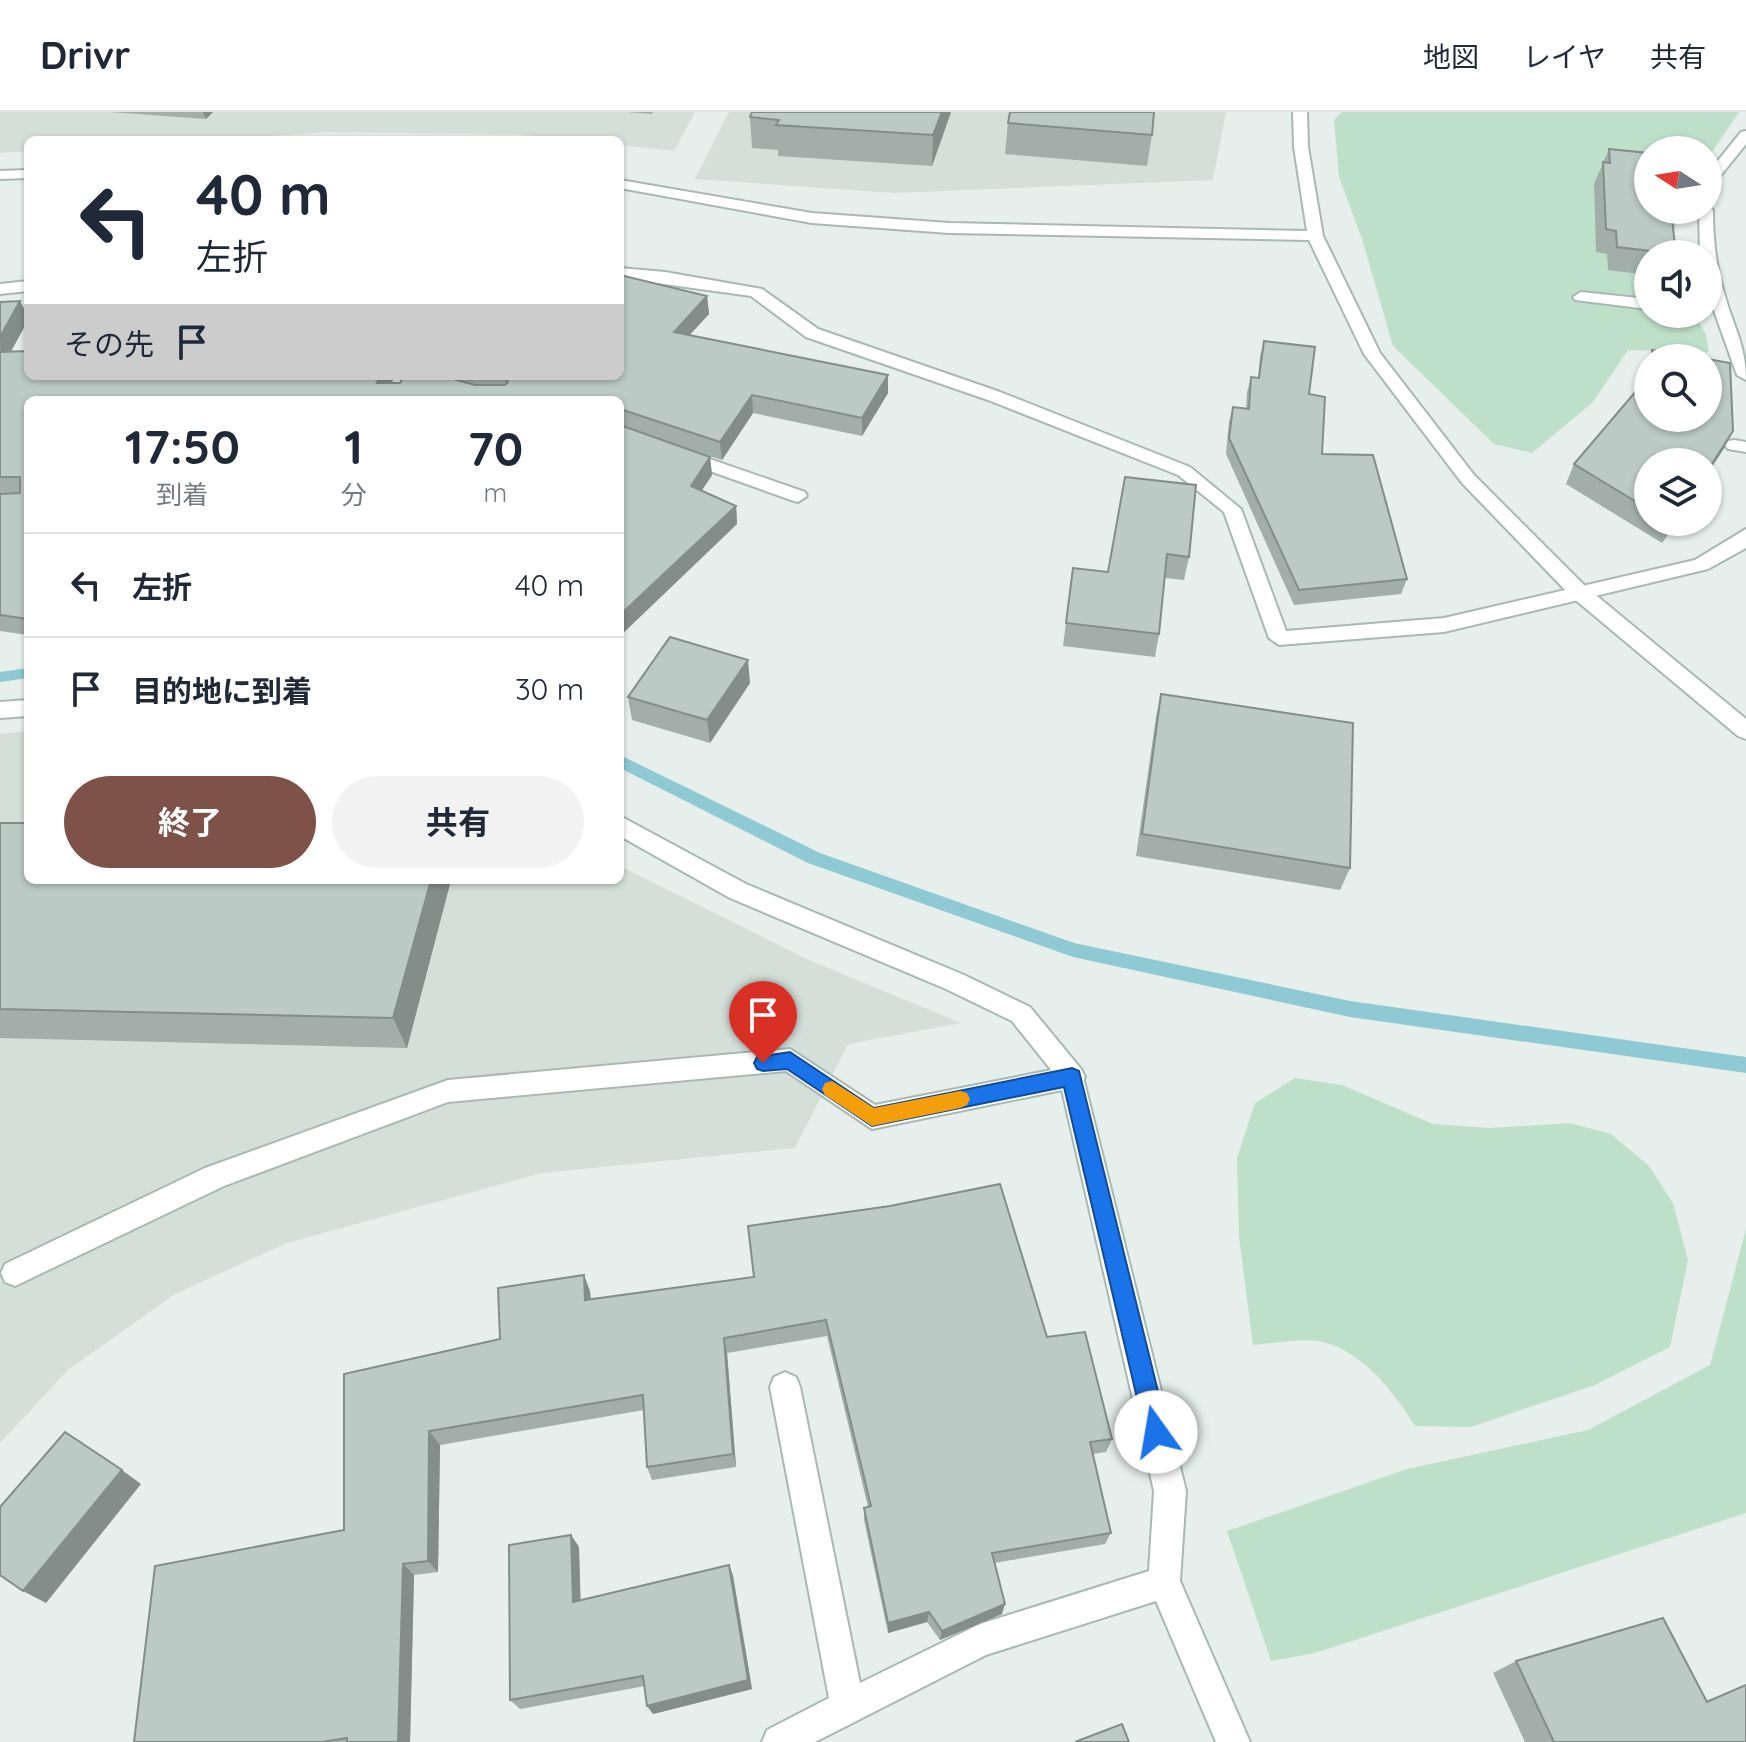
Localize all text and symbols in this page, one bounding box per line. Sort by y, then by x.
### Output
text: Drivr [40,31,130,79]
text: 地図 [1423,39,1479,74]
text: レイヤ [1523,39,1606,74]
text: 共有 [1650,39,1706,74]
north arrow [1634,136,1722,224]
map controls [1634,136,1722,536]
text: 40 m [196,159,331,229]
icon: left [64,168,168,272]
text: 左折 [196,234,268,279]
button: sound [1634,240,1722,328]
icon: arrive [170,320,214,364]
text: その先 [64,325,154,363]
button: search [1634,344,1722,432]
text: 17:50 [125,416,240,476]
text: 1 [344,416,363,476]
text: 70 [467,418,523,478]
button: layers [1634,448,1722,536]
text: m [483,476,507,509]
text: 到着 [156,478,208,511]
text: 分 [341,478,367,511]
icon: left [64,563,108,607]
text: 40 m [515,566,584,604]
text: 左折 [132,568,192,606]
icon: arrive [64,667,108,711]
text: 30 m [515,670,584,708]
text: 目的地に到着 [132,672,312,710]
button: 終了 [64,776,316,868]
button: 共有 [332,776,584,868]
pin [729,981,797,1063]
icon: arrive [741,993,785,1037]
position arrow [1114,1390,1198,1474]

